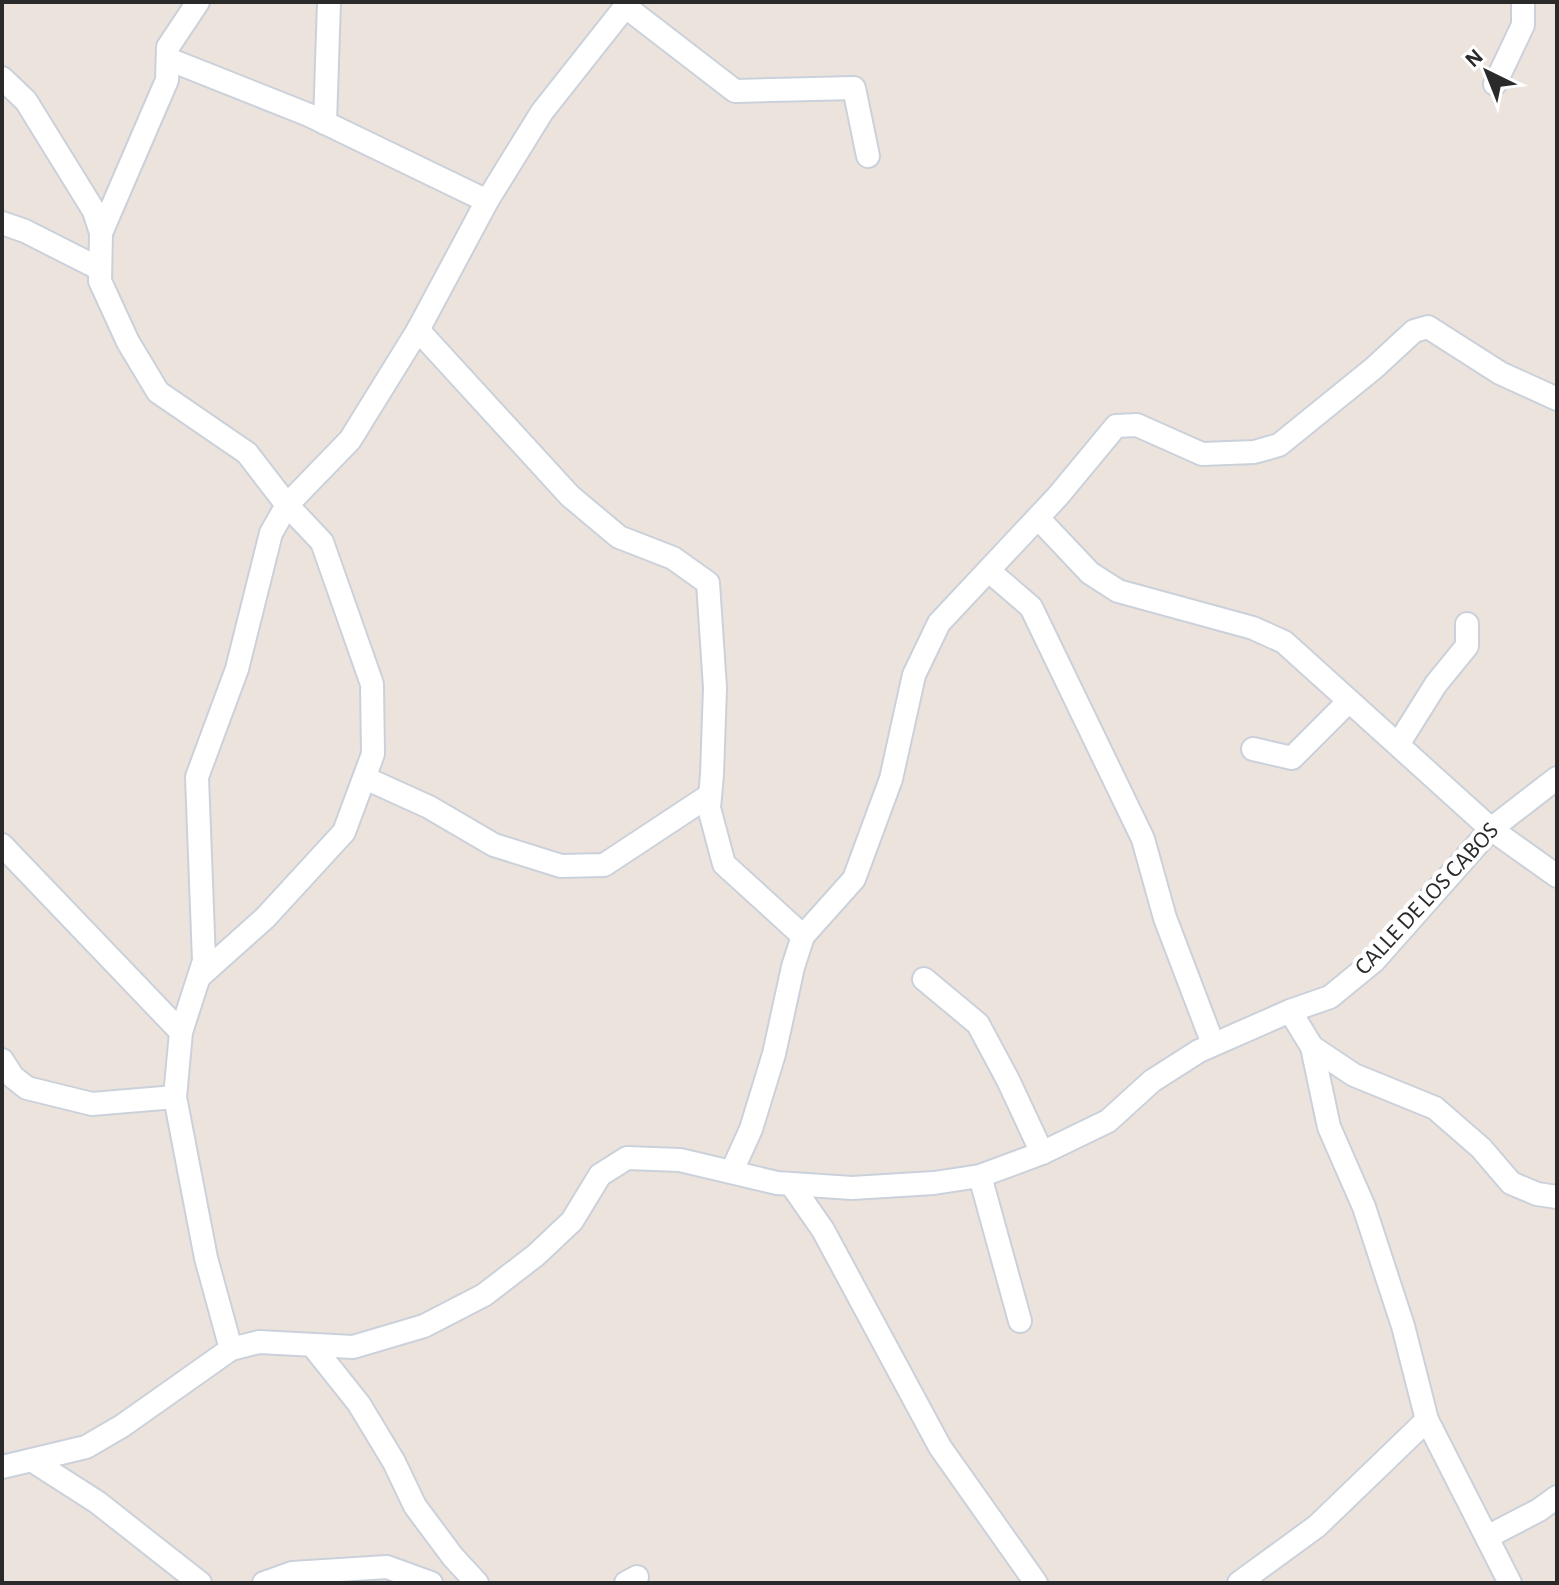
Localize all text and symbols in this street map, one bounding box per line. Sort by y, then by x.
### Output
north arrow [1447,32,1527,112]
text: N [1461,45,1487,71]
street label: CALLE DE LOS CABOS [1351,818,1503,980]

